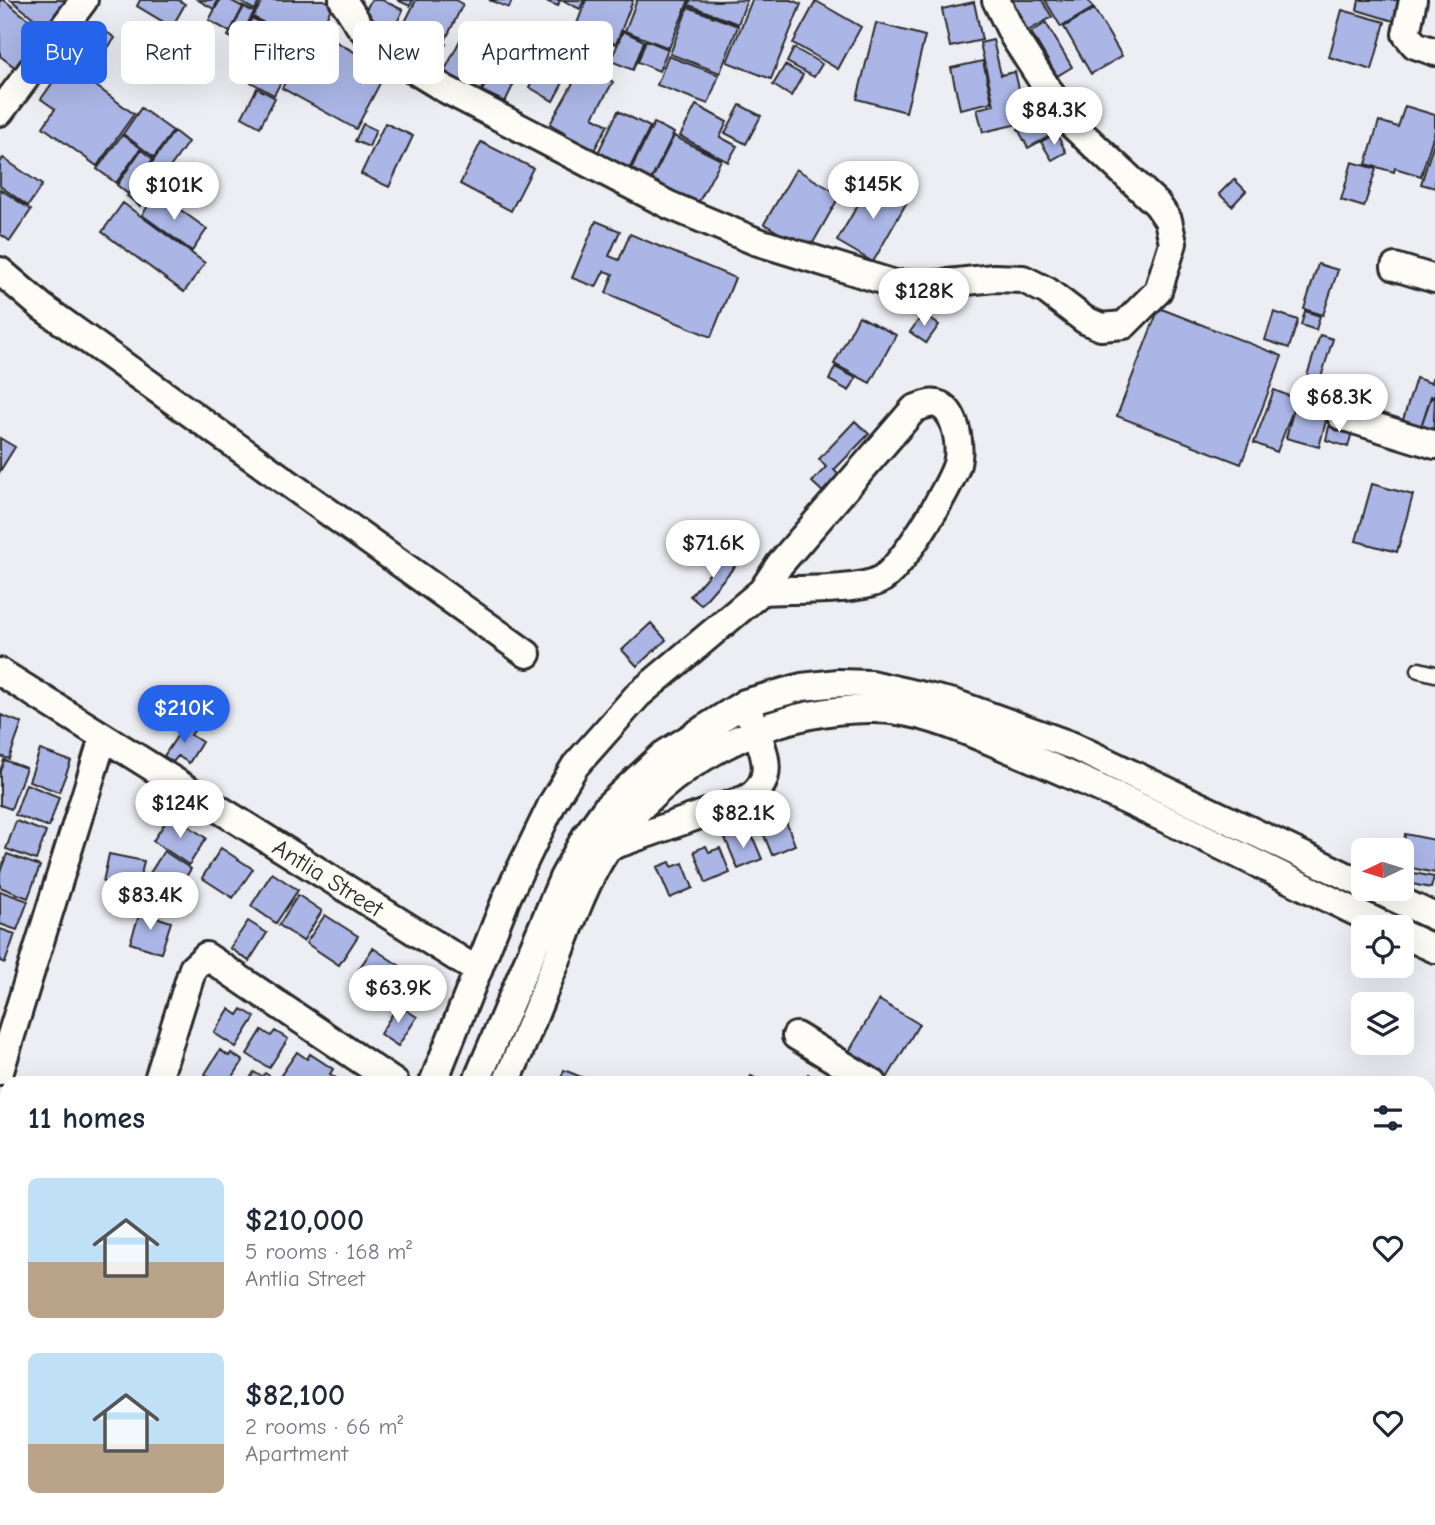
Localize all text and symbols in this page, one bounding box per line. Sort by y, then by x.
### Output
chip: Buy [21,21,107,84]
chip: Rent [121,21,215,84]
chip: Filters [229,21,339,84]
chip: New [353,21,444,84]
chip: Apartment [458,21,613,84]
pin: $84.3K [997,88,1111,147]
text: $84.3K [1022,96,1086,123]
pin: $101K [125,162,223,222]
pin: $145K [824,162,922,221]
text: $145K [844,170,902,197]
text: $101K [145,171,203,198]
pin: $128K [875,268,973,328]
text: $128K [894,277,954,304]
pin: $68.3K [1282,374,1396,434]
text: $68.3K [1306,383,1372,410]
pin: $71.6K [656,520,770,580]
text: $71.6K [682,529,744,556]
pin: $210K [135,686,233,745]
text: $210K [154,694,214,721]
pin: $124K [131,780,229,840]
text: $124K [151,789,209,816]
pin: $82.1K [686,790,800,850]
text: $82.1K [711,799,775,826]
street label: Antlia Street [267,833,390,924]
north arrow [1351,838,1414,901]
map controls [1351,838,1414,1055]
pin: $83.4K [93,872,207,932]
text: $83.4K [118,881,182,908]
button: locate [1351,915,1414,978]
pin: $63.9K [341,965,455,1025]
text: $63.9K [365,974,431,1001]
button: layers [1351,992,1414,1055]
icon: filters [1369,1099,1407,1137]
text: 11 homes [28,1101,145,1136]
text: $210,000 [245,1203,364,1238]
icon: home [84,1206,168,1290]
icon: heart [1369,1229,1407,1267]
text: 5 rooms · 168 m² [245,1238,412,1265]
text: Antlia Street [245,1265,365,1292]
text: $82,100 [245,1378,345,1413]
icon: home [84,1381,168,1465]
icon: heart [1369,1404,1407,1442]
text: 2 rooms · 66 m² [245,1413,403,1440]
text: Apartment [245,1440,348,1467]

